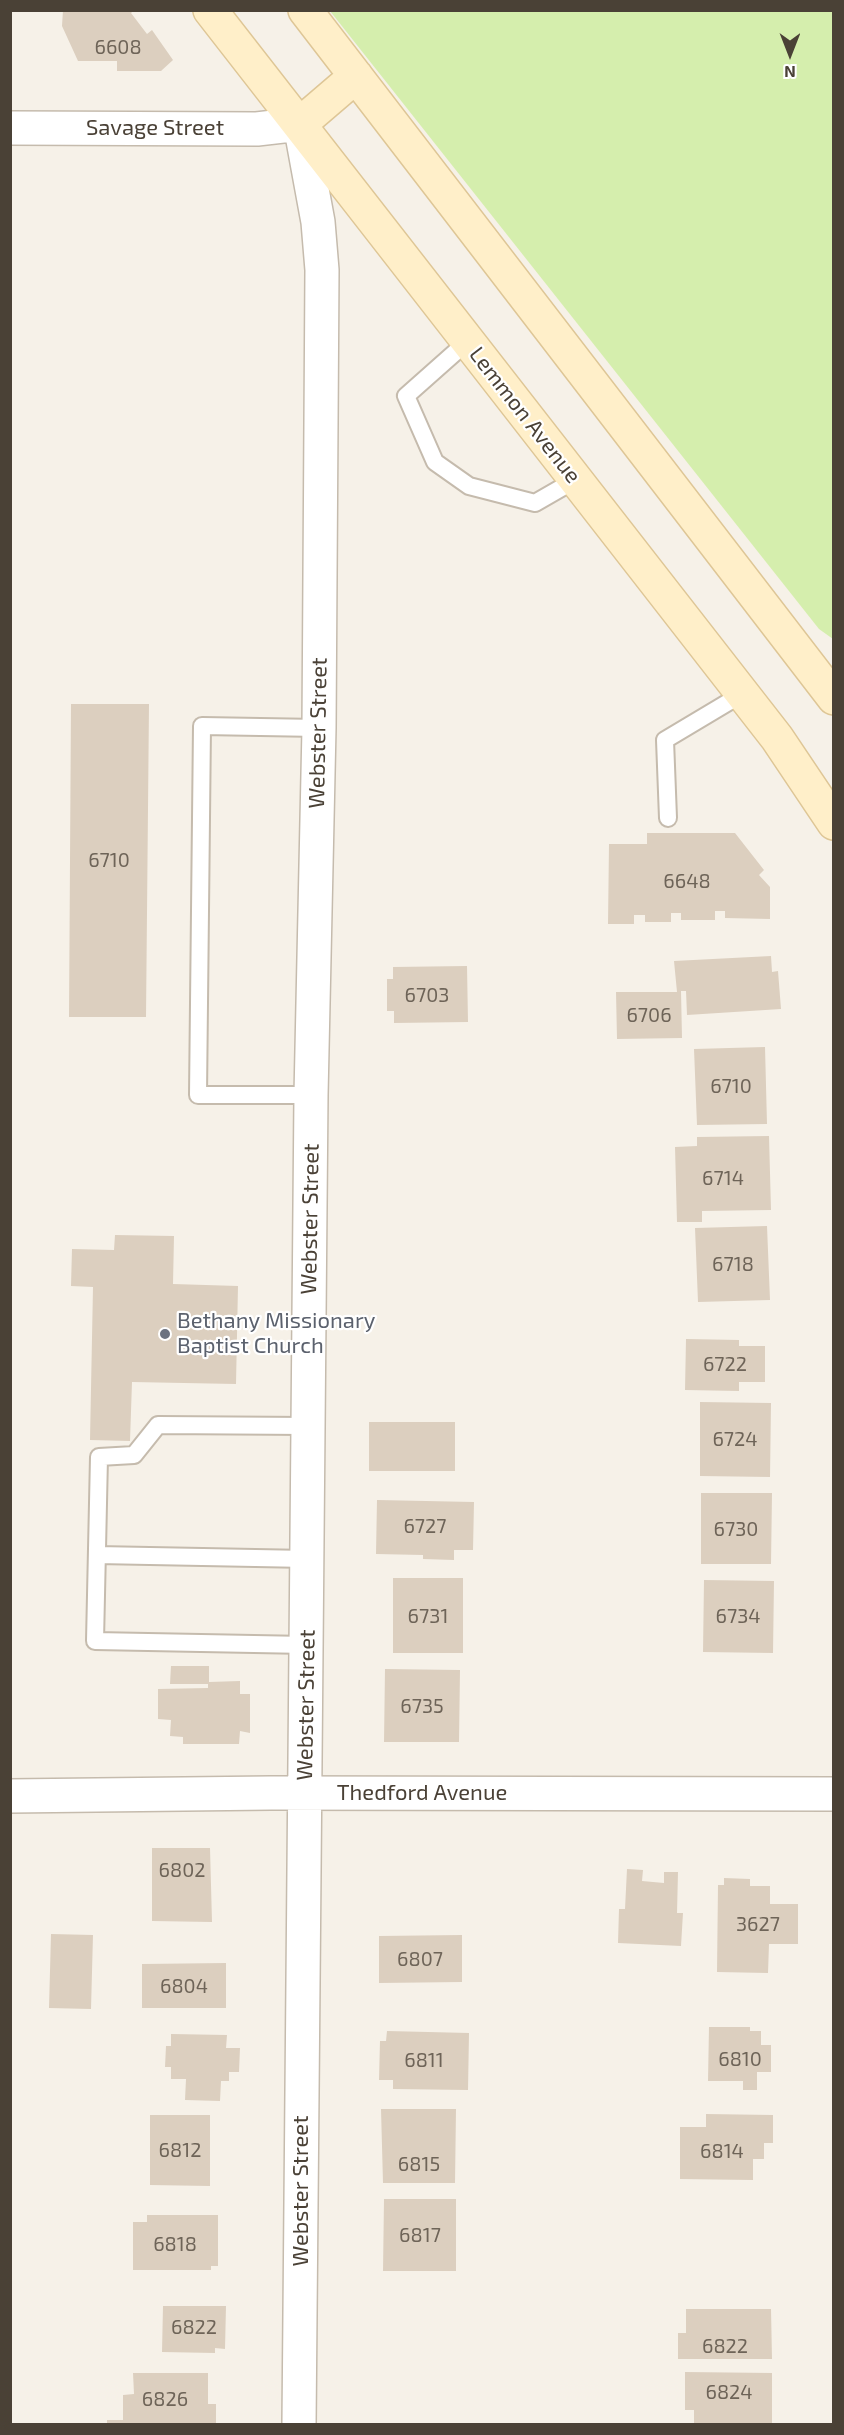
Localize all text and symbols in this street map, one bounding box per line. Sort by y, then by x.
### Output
north arrow [760,24,820,84]
house number: 6608 [94,35,142,59]
text: N [784,63,796,82]
street label: Savage Street [86,115,224,141]
street label: Lemmon Avenue [464,342,586,488]
street label: Webster Street [303,657,333,809]
house number: 6710 [88,848,130,872]
house number: 6648 [663,869,711,893]
house number: 6703 [405,983,449,1007]
house number: 6706 [626,1003,672,1027]
house number: 6710 [710,1074,752,1098]
street label: Webster Street [295,1143,325,1295]
house number: 6714 [702,1166,744,1190]
house number: 6718 [712,1252,754,1276]
place label: Bethany Missionary Baptist Church [177,1308,375,1360]
marker: Bethany Missionary Baptist Church [158,1327,172,1341]
house number: 6722 [703,1352,747,1376]
house number: 6724 [712,1427,758,1451]
house number: 6727 [403,1514,447,1538]
house number: 6730 [714,1517,758,1541]
house number: 6731 [408,1604,448,1628]
house number: 6734 [715,1604,761,1628]
street label: Webster Street [291,1629,321,1781]
house number: 6735 [400,1694,444,1718]
street label: Thedford Avenue [337,1780,507,1806]
house number: 6802 [159,1858,205,1882]
house number: 3627 [736,1912,780,1936]
house number: 6807 [397,1947,443,1971]
house number: 6804 [160,1974,208,1998]
house number: 6810 [718,2047,762,2071]
house number: 6811 [404,2048,444,2072]
street label: Webster Street [288,2115,314,2267]
house number: 6812 [159,2138,201,2162]
house number: 6814 [700,2139,744,2163]
house number: 6815 [398,2152,440,2176]
house number: 6817 [399,2223,441,2247]
house number: 6818 [153,2232,197,2256]
house number: 6822 [171,2315,217,2339]
house number: 6822 [702,2334,748,2358]
house number: 6824 [705,2380,753,2404]
house number: 6826 [142,2387,188,2411]

